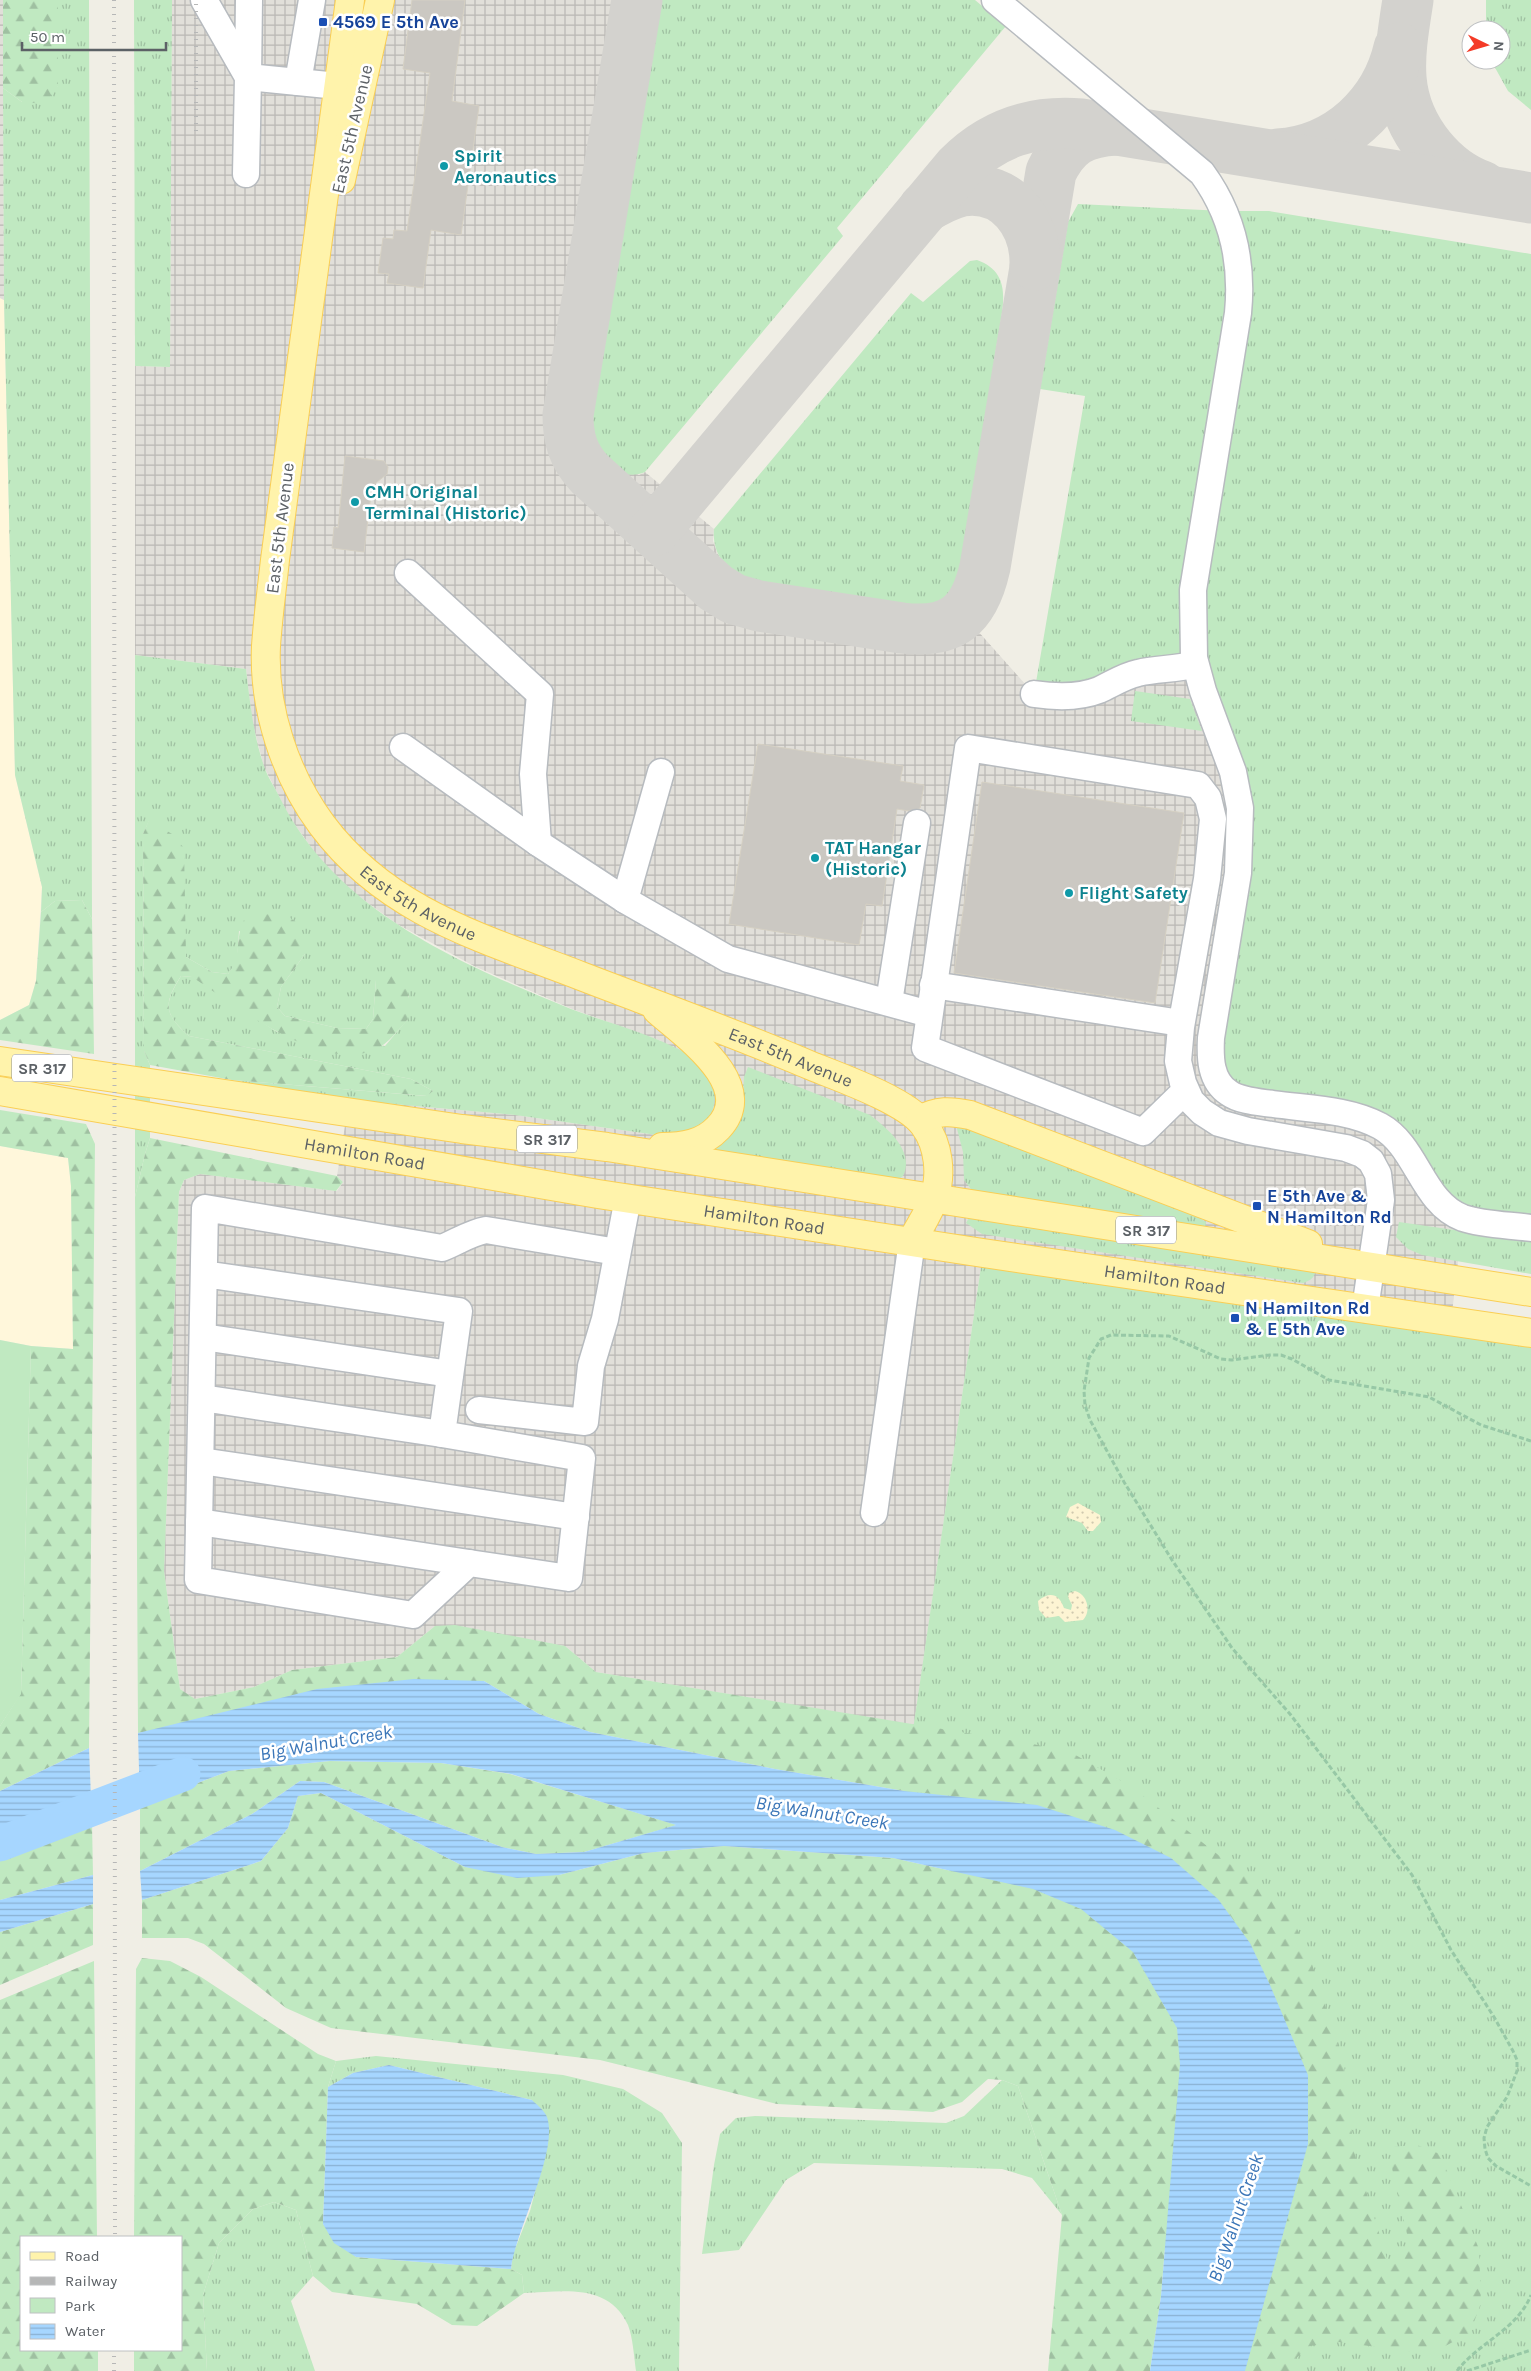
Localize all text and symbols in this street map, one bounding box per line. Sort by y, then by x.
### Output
place label: 4569 E 5th Ave [333,11,459,33]
marker: 4569 E 5th Ave [317,16,329,28]
scale bar [22,20,166,52]
north arrow [1461,20,1511,70]
text: 50 m [30,28,65,46]
text: N [1490,40,1507,52]
street label: East 5th Avenue [326,62,378,196]
place label: Spirit Aeronautics [454,145,557,188]
marker: Spirit Aeronautics [438,160,450,172]
street label: East 5th Avenue [261,461,299,595]
place label: CMH Original Terminal (Historic) [365,481,527,524]
marker: CMH Original Terminal (Historic) [349,496,361,508]
place label: TAT Hangar (Historic) [825,837,921,880]
marker: TAT Hangar (Historic) [809,852,821,864]
street label: East 5th Avenue [355,860,480,946]
place label: Flight Safety [1079,882,1188,904]
marker: Flight Safety [1063,887,1075,899]
street label: East 5th Avenue [726,1022,856,1092]
road number: SR 317 [12,1054,72,1082]
road number: SR 317 [517,1126,577,1152]
street label: Hamilton Road [302,1133,427,1175]
place label: E 5th Ave & N Hamilton Rd [1267,1185,1392,1228]
street label: Hamilton Road [702,1199,826,1240]
marker: E 5th Ave & N Hamilton Rd [1251,1200,1263,1212]
road number: SR 317 [1116,1216,1176,1244]
street label: Hamilton Road [1103,1260,1227,1299]
place label: N Hamilton Rd & E 5th Ave [1245,1297,1370,1340]
marker: N Hamilton Rd & E 5th Ave [1229,1312,1241,1324]
water label: Big Walnut Creek [258,1720,394,1765]
water label: Big Walnut Creek [754,1792,890,1834]
water label: Big Walnut Creek [1204,2151,1268,2285]
legend [20,2236,182,2351]
text: Road [65,2247,100,2265]
text: Railway [65,2272,117,2290]
text: Park [65,2297,95,2315]
text: Water [65,2322,106,2340]

